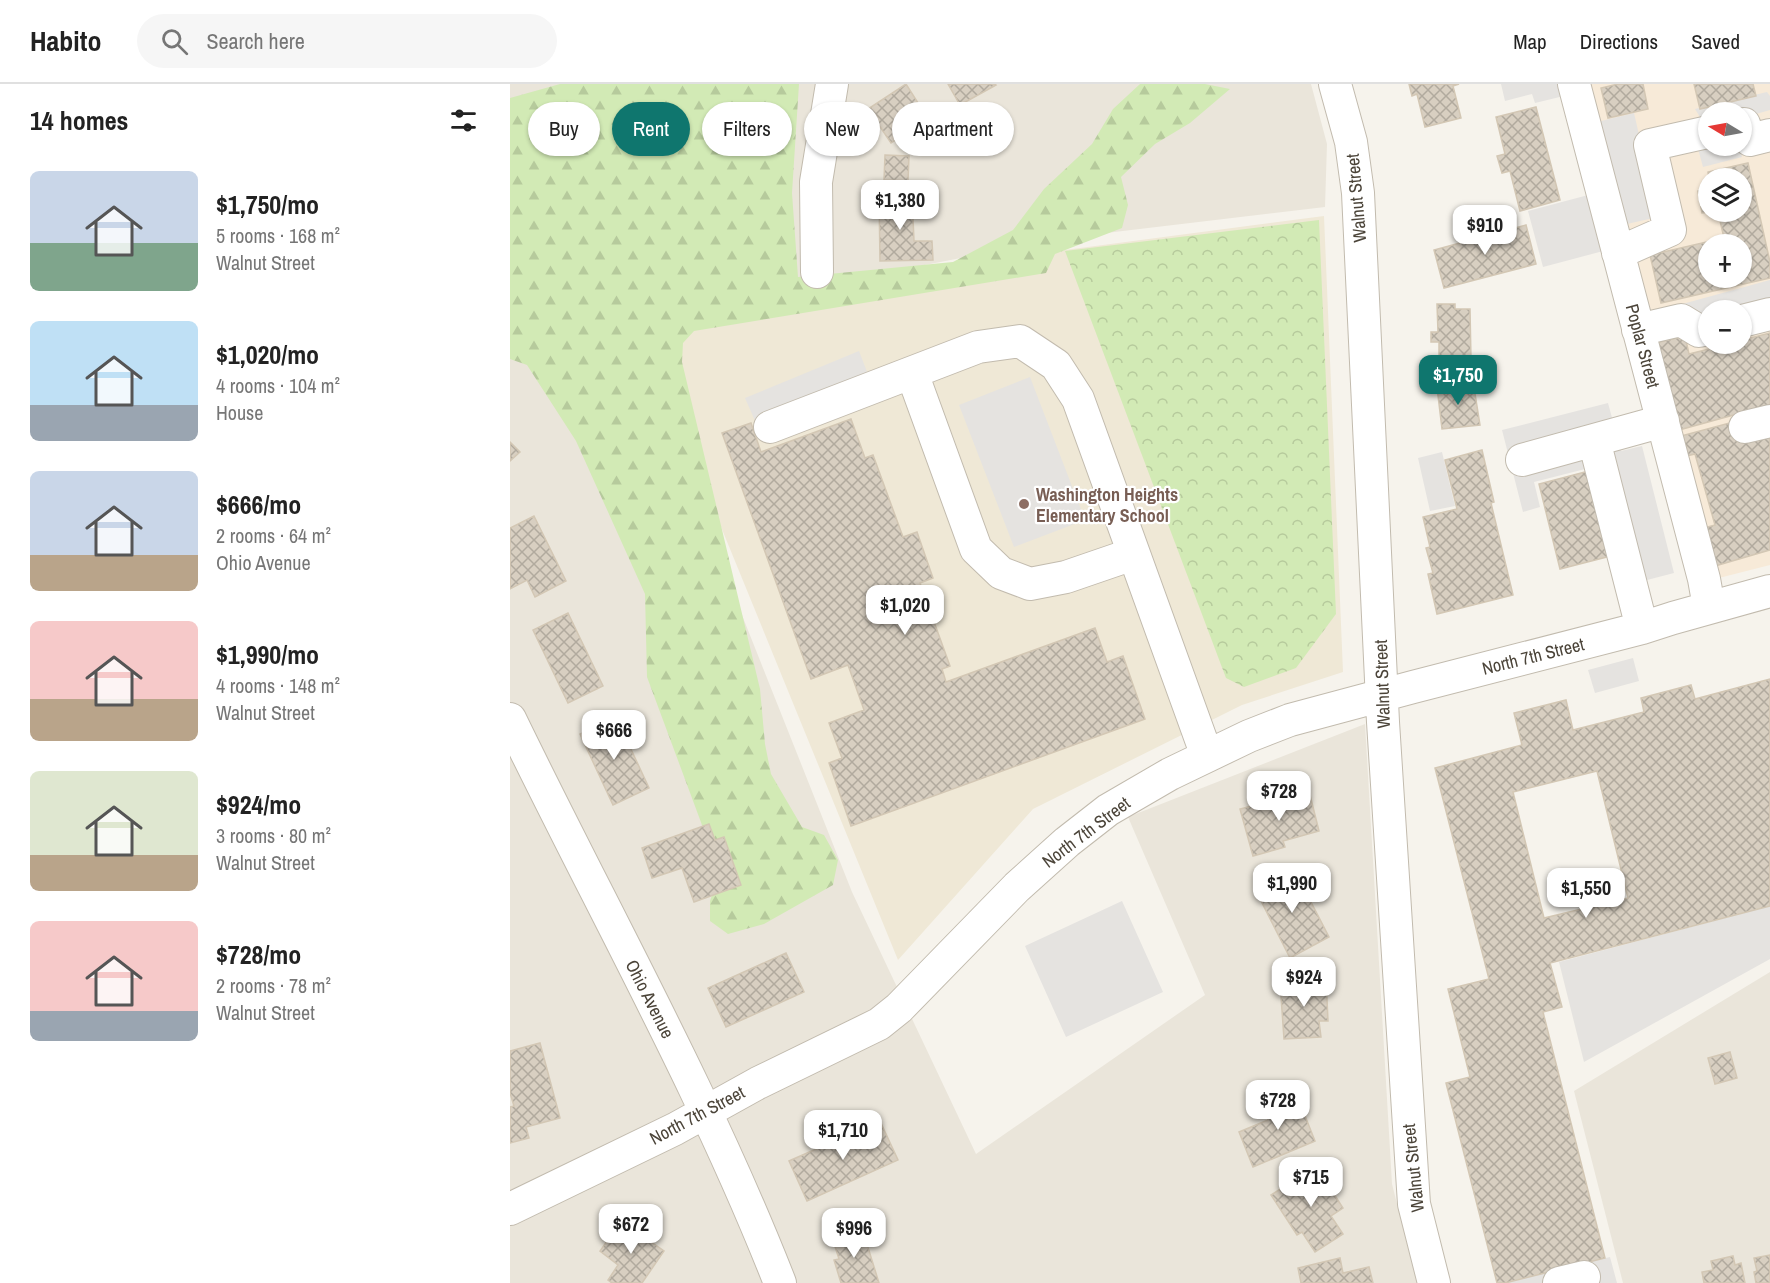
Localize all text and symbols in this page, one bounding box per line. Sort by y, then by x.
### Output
search box [137,14,557,68]
text: Habito [30,22,101,60]
icon: search [158,25,191,58]
text: Search here [206,26,305,56]
text: Map [1513,27,1547,56]
text: Directions [1580,27,1658,56]
text: Saved [1691,27,1740,56]
chip: Buy [528,102,600,156]
chip: Rent [612,102,690,156]
chip: Filters [702,102,792,156]
chip: New [804,102,880,156]
chip: Apartment [892,102,1014,156]
north arrow [1698,102,1752,156]
map controls [1698,102,1752,354]
text: 14 homes [30,103,128,138]
icon: filters [447,104,480,137]
street label: Walnut Street [1340,153,1372,243]
button: layers [1698,168,1752,222]
pin: $1,380 [851,180,949,231]
text: $1,380 [875,186,925,213]
text: $1,750/mo [216,187,319,222]
icon: home [78,195,150,267]
pin: $910 [1449,205,1521,256]
text: $910 [1467,211,1503,238]
text: 5 rooms · 168 m² [216,222,340,249]
button: + [1698,234,1752,288]
text: Walnut Street [216,249,315,276]
button: − [1698,300,1752,354]
street label: Poplar Street [1620,301,1666,391]
text: $1,020/mo [216,337,319,372]
icon: home [78,345,150,417]
pin: $1,750 [1409,355,1507,406]
text: $1,750 [1433,361,1483,388]
text: 4 rooms · 104 m² [216,372,340,399]
text: House [216,399,263,426]
place label: Washington Heights Elementary School [1036,482,1178,528]
text: $666/mo [216,487,301,522]
icon: home [78,495,150,567]
marker: Washington Heights Elementary School [1017,497,1031,511]
text: 2 rooms · 64 m² [216,522,331,549]
text: Ohio Avenue [216,549,311,576]
pin: $1,020 [856,585,954,636]
text: $1,020 [880,591,930,618]
street label: North 7th Street [1479,631,1587,681]
text: $1,990/mo [216,637,319,672]
street label: Walnut Street [1368,639,1396,729]
icon: home [78,645,150,717]
text: 4 rooms · 148 m² [216,672,340,699]
text: Walnut Street [216,699,315,726]
pin: $666 [578,710,650,761]
text: $666 [596,716,632,743]
pin: $728 [1243,771,1315,822]
text: $728 [1261,777,1297,804]
text: $924/mo [216,787,301,822]
street label: North 7th Street [1037,791,1135,873]
icon: home [78,795,150,867]
text: 3 rooms · 80 m² [216,822,331,849]
text: Walnut Street [216,849,315,876]
pin: $1,990 [1243,863,1341,914]
pin: $1,550 [1537,868,1635,919]
text: $1,990 [1267,869,1317,896]
text: $1,550 [1561,874,1611,901]
text: $728/mo [216,937,301,972]
icon: home [78,945,150,1017]
street label: Ohio Avenue [620,955,680,1043]
pin: $924 [1268,957,1340,1008]
text: $924 [1286,963,1322,990]
text: 2 rooms · 78 m² [216,972,331,999]
text: Walnut Street [216,999,315,1026]
street label: North 7th Street [645,1080,749,1150]
pin: $728 [1242,1080,1314,1131]
text: $728 [1260,1086,1296,1113]
pin: $1,710 [794,1110,892,1161]
text: $1,710 [818,1116,868,1143]
street label: Walnut Street [1396,1122,1430,1214]
pin: $715 [1275,1157,1347,1208]
text: $715 [1293,1163,1329,1190]
pin: $672 [595,1204,667,1255]
pin: $996 [818,1208,890,1259]
text: $672 [613,1210,649,1237]
text: $996 [836,1214,872,1241]

